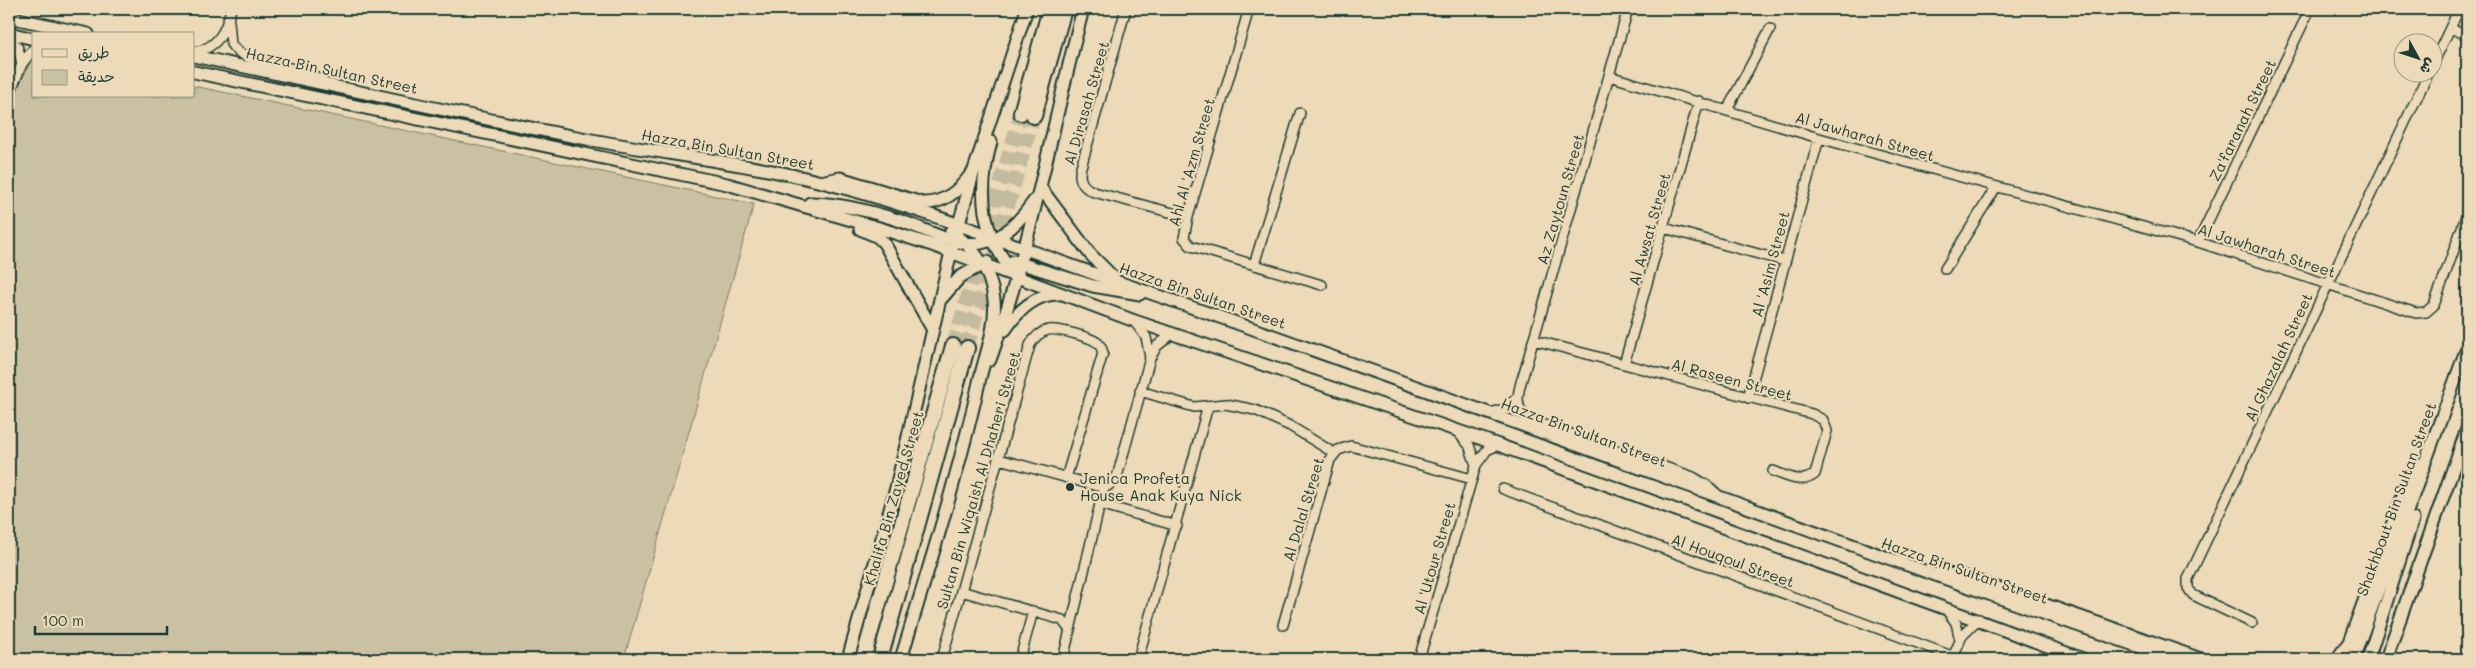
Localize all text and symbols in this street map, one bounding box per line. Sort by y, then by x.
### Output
legend [32,32,195,98]
north arrow [2394,32,2444,82]
street label: Al Dirasah Street [1059,39,1113,167]
text: طريق [78,42,110,62]
street label: Hazza Bin Sultan Street [244,42,420,98]
text: ش [2416,55,2441,79]
street label: Za'faranah Street [2204,56,2280,184]
text: حديقة [78,66,115,86]
street label: Ahl Al 'Azm Street [1163,95,1219,229]
street label: Al Jawharah Street [1793,107,1937,165]
street label: Hazza Bin Sultan Street [640,124,816,174]
street label: Az Zaytoun Street [1532,131,1588,267]
street label: Al Awsat Street [1623,170,1675,288]
street label: Al 'Asim Street [1746,209,1794,319]
street label: Al Jawharah Street [2196,218,2338,282]
street label: Hazza Bin Sultan Street [1117,257,1289,333]
street label: Al Ghazalah Street [2239,289,2317,425]
street label: Sultan Bin Wiqaish Al Dhaheri Street [931,349,1025,611]
street label: Al Raseen Street [1669,353,1795,405]
street label: Hazza Bin Sultan Street [1498,393,1670,471]
street label: Shakhbout Bin Sultan Street [2352,399,2440,599]
street label: Khalifa Bin Zayed Street [858,408,928,588]
street label: Al Dalal Street [1278,454,1328,564]
place label: Jenica Profeta House Anak Kuya Nick [1080,468,1242,505]
marker: Jenica Profeta House Anak Kuya Nick [1064,481,1076,493]
street label: Al 'Utour Street [1408,499,1460,617]
street label: Al Houqoul Street [1669,528,1797,592]
street label: Hazza Bin Sultan Street [1879,532,2051,608]
scale bar [35,603,168,635]
text: 100 m [42,610,84,630]

